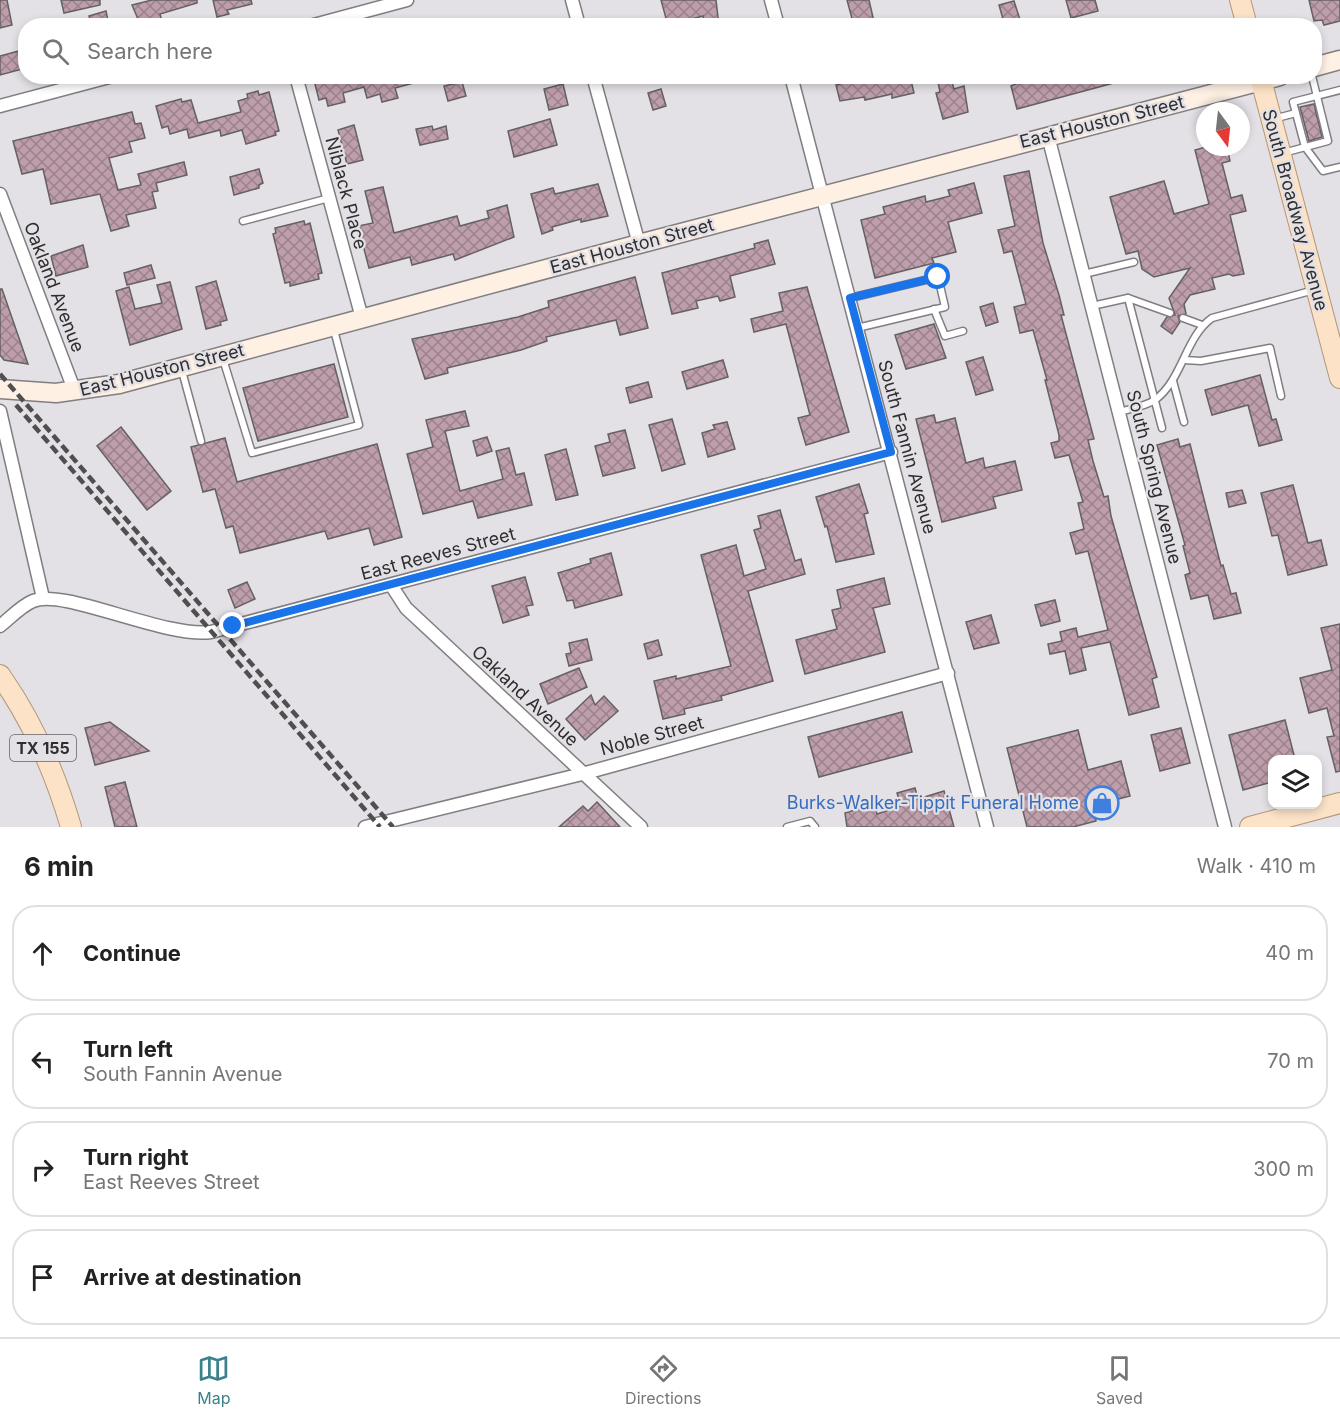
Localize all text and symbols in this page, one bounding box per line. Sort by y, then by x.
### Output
search box [18,18,1322,84]
icon: search [39,35,72,68]
text: Search here [87,38,213,64]
street label: East Houston Street [1017,91,1186,152]
north arrow [1196,102,1250,156]
street label: South Broadway Avenue [1258,107,1333,313]
street label: Niblack Place [321,134,372,251]
street label: East Houston Street [548,214,716,277]
street label: Oakland Avenue [20,219,89,355]
route start [924,263,950,289]
street label: East Houston Street [77,339,246,400]
street label: South Fannin Avenue [874,357,941,536]
street label: South Spring Avenue [1123,388,1186,566]
street label: East Reeves Street [358,523,517,584]
route end [219,612,245,638]
street label: Oakland Avenue [468,641,583,750]
street label: Noble Street [598,712,706,759]
road number: TX 155 [10,735,76,761]
map controls [1268,755,1322,809]
button: layers [1268,755,1322,809]
shop icon: Burks-Walker-Tippit Funeral Home [1084,785,1120,821]
place label: Burks-Walker-Tippit Funeral Home [787,792,1079,813]
text: 6 min [24,851,94,882]
text: Walk · 410 m [1197,854,1316,878]
icon: ahead [26,937,59,970]
text: Continue [83,940,181,966]
text: 40 m [1265,941,1314,965]
text: Turn left [83,1036,173,1062]
icon: left [26,1045,59,1078]
text: 70 m [1267,1049,1314,1073]
text: South Fannin Avenue [83,1062,282,1086]
text: Turn right [83,1144,189,1170]
icon: right [26,1153,59,1186]
text: 300 m [1253,1157,1314,1181]
text: East Reeves Street [83,1170,260,1194]
icon: arrive [26,1261,59,1294]
text: Arrive at destination [83,1264,302,1290]
tab: Map [197,1352,231,1408]
tab: Directions [625,1352,701,1408]
tab: Saved [1096,1352,1143,1408]

